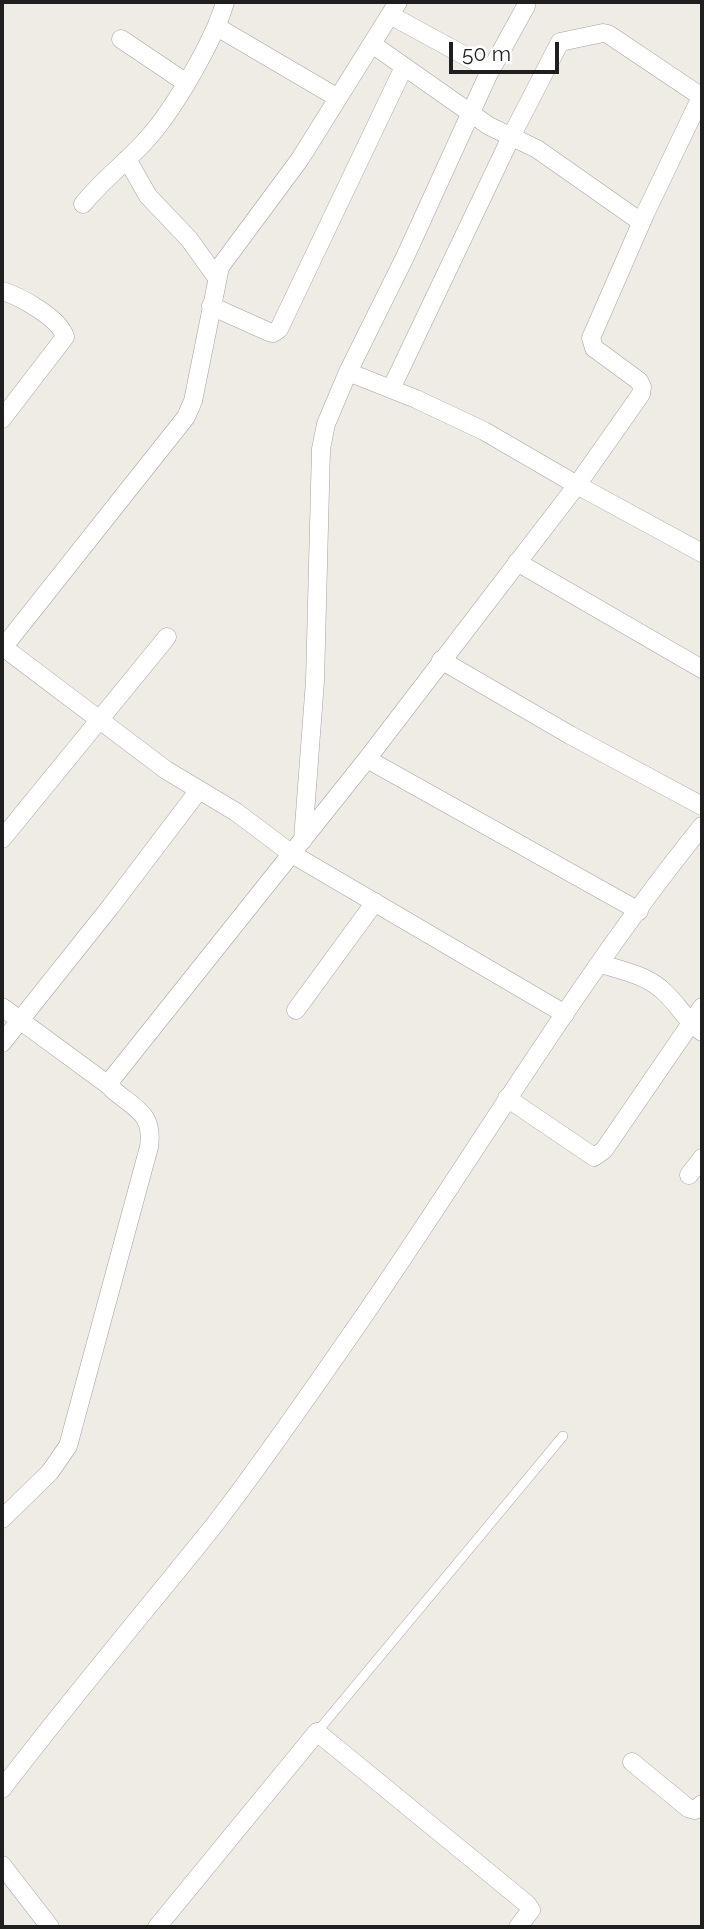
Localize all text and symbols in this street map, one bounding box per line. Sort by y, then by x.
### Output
scale bar [452,28,562,72]
text: 50 m [462,41,511,66]

